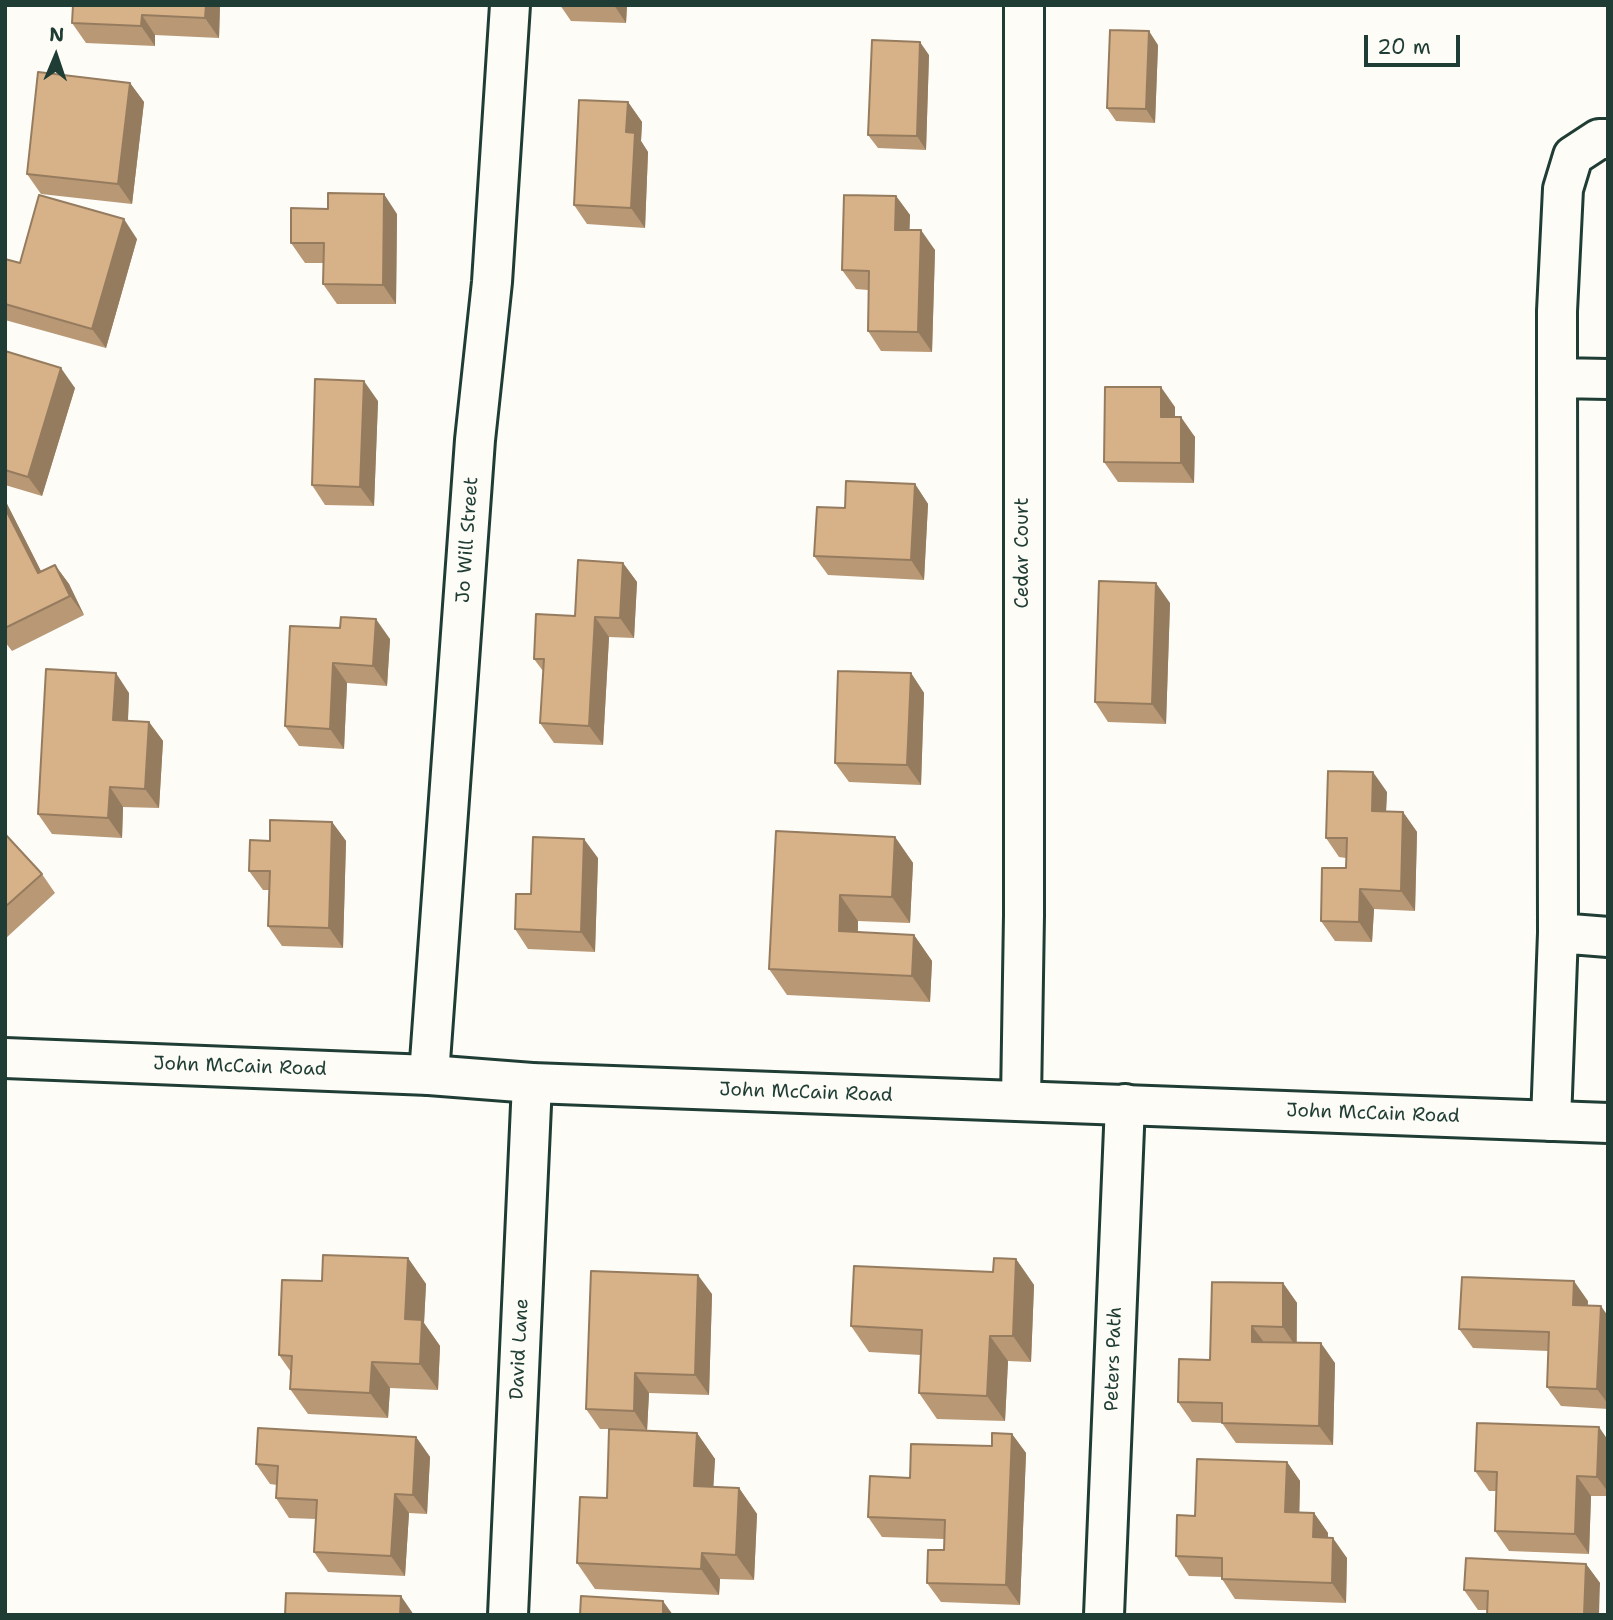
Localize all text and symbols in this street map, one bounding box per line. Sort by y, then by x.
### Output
north arrow [21,21,91,91]
scale bar [1368,21,1464,65]
text: N [49,22,65,47]
text: 20 m [1377,33,1431,61]
street label: Jo Will Street [452,476,484,604]
street label: Cedar Court [1012,497,1034,609]
street label: John McCain Road [153,1053,327,1081]
street label: John McCain Road [719,1079,893,1107]
street label: John McCain Road [1286,1100,1460,1128]
street label: David Lane [506,1298,534,1400]
street label: Peters Path [1101,1306,1127,1412]

